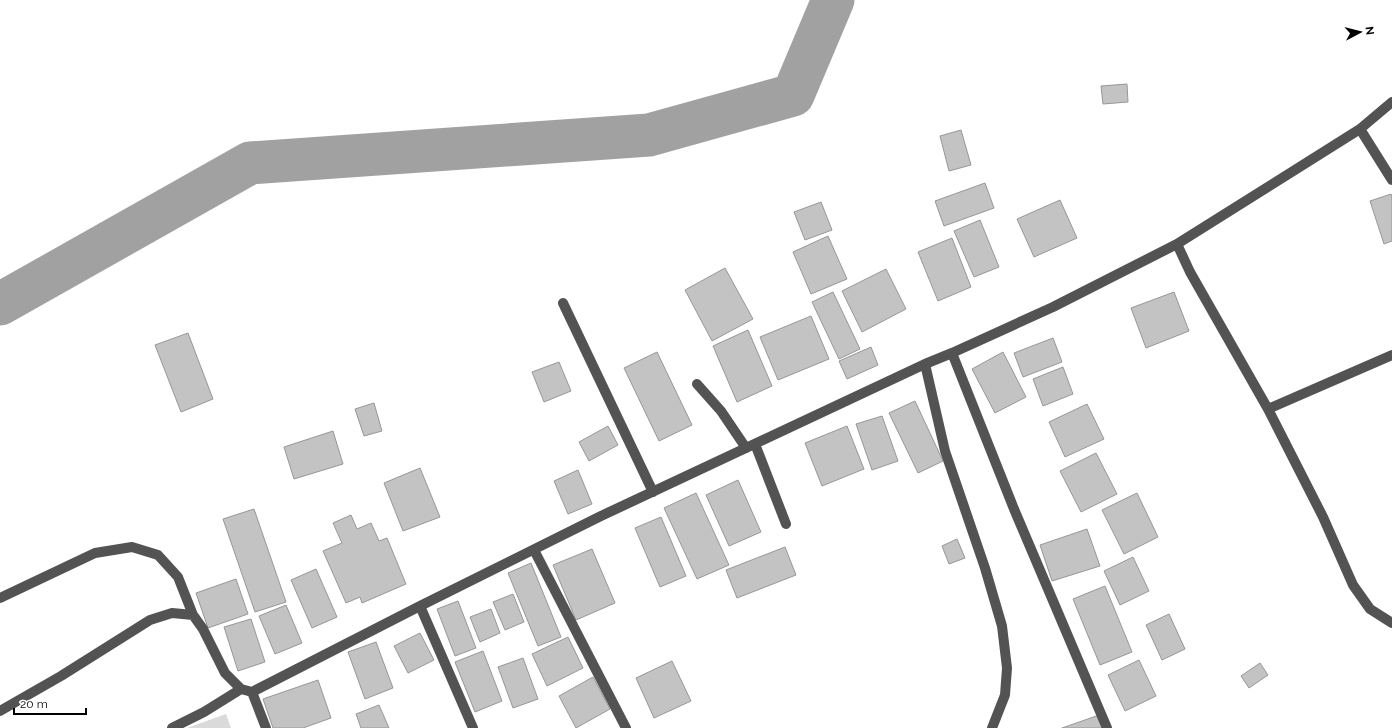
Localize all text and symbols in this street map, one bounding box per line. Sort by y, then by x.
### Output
north arrow [1340,12,1380,52]
text: N [1362,26,1376,36]
scale bar [14,690,86,716]
text: 20 m [20,697,48,711]

